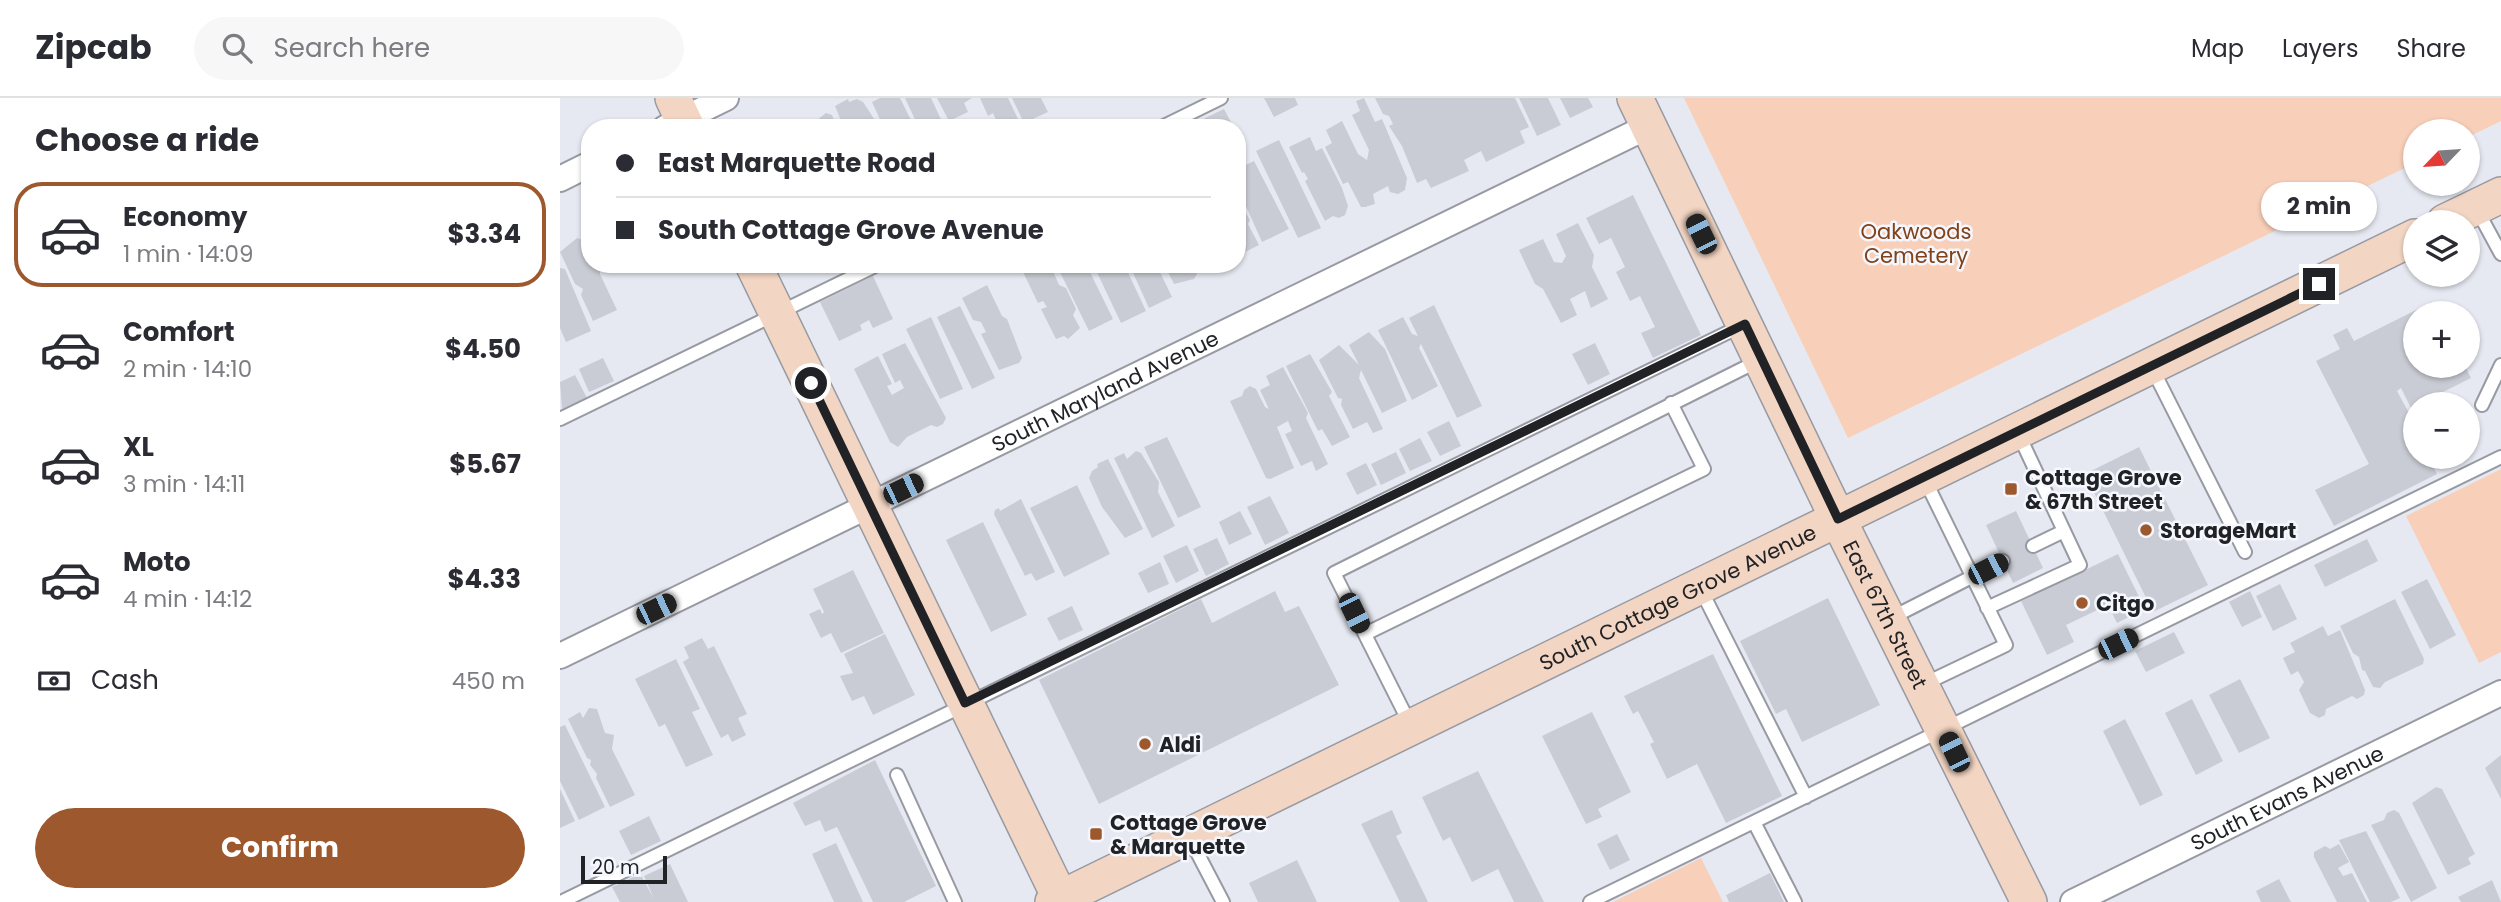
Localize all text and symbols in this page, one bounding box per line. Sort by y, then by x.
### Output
search box [194,17,684,80]
text: Zipcab [35,24,152,71]
icon: search [218,29,256,67]
text: Search here [274,30,430,66]
text: Map [2191,32,2244,65]
text: Layers [2282,32,2358,65]
text: Share [2396,32,2466,65]
text: Choose a ride [35,117,259,162]
north arrow [2403,119,2480,196]
map controls [2403,119,2480,469]
text: East Marquette Road [658,145,936,181]
callout: 2 min [2261,183,2377,232]
text: 2 min [2287,190,2351,222]
text: Economy [123,199,247,235]
icon: car [39,203,102,266]
button: layers [2403,210,2480,287]
car [1683,211,1720,257]
text: South Cottage Grove Avenue [658,212,1044,248]
text: $3.34 [447,216,521,252]
park label: Oakwoods Cemetery [1861,217,1971,270]
text: 1 min · 14:09 [123,238,253,270]
route end [2303,268,2335,300]
button: + [2403,301,2480,378]
text: Comfort [123,314,235,350]
icon: car [39,318,102,381]
street label: South Maryland Avenue [986,323,1223,458]
text: $4.50 [445,331,521,367]
text: 2 min · 14:10 [123,353,252,385]
route start [795,367,827,399]
button: − [2403,392,2480,469]
text: XL [123,429,154,465]
icon: car [39,433,102,496]
text: $5.67 [449,446,521,482]
place label: Cottage Grove & 67th Street [2025,463,2182,516]
text: 3 min · 14:11 [123,468,245,500]
car [880,470,927,508]
marker: Cottage Grove & 67th Street [2003,481,2019,497]
place label: StorageMart [2160,516,2296,545]
street label: South Cottage Grove Avenue [1534,517,1821,677]
marker: StorageMart [2138,522,2154,538]
street label: East 67th Street [1836,535,1935,693]
text: Moto [123,544,191,580]
icon: car [39,548,102,611]
car [1965,550,2012,588]
text: $4.33 [447,561,521,597]
text: 4 min · 14:12 [123,583,252,615]
place label: Citgo [2096,589,2154,618]
car [633,590,680,628]
car [1336,590,1373,636]
marker: Citgo [2074,595,2090,611]
car [2095,625,2142,663]
icon: cash [35,662,73,700]
text: Cash [91,662,159,698]
text: 450 m [452,665,525,697]
car [1936,729,1973,775]
place label: Aldi [1159,730,1201,759]
marker: Aldi [1137,736,1153,752]
street label: South Evans Avenue [2185,738,2388,857]
button: Confirm [35,808,525,888]
place label: Cottage Grove & Marquette [1110,808,1267,861]
marker: Cottage Grove & Marquette [1088,826,1104,842]
scale bar [581,853,667,885]
text: 20 m [592,854,640,881]

